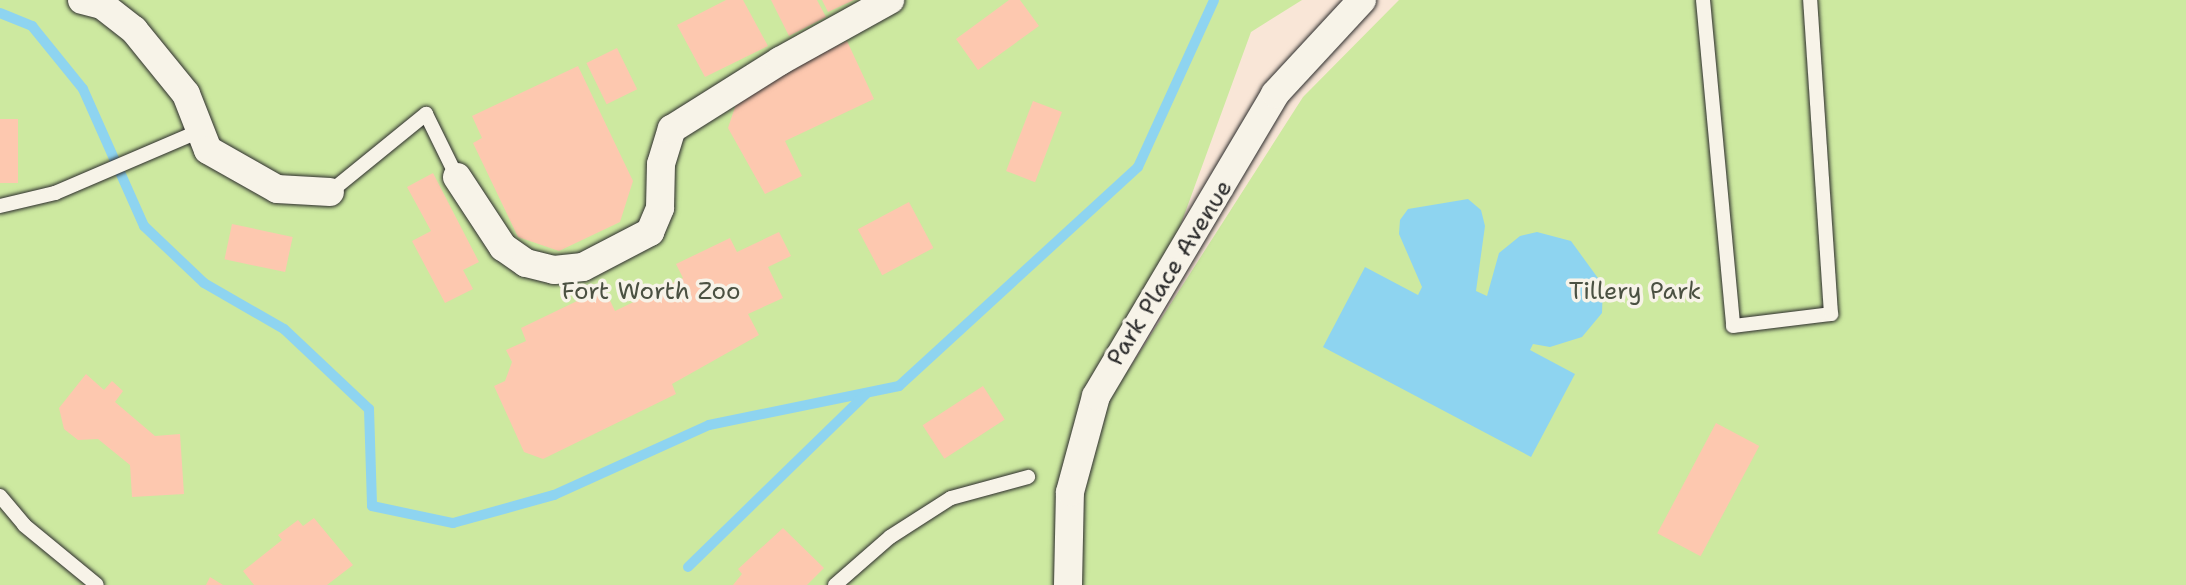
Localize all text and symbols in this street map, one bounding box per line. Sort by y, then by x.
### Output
street label: Park Place Avenue [1101,175,1239,371]
park label: Fort Worth Zoo [562,278,740,306]
park label: Tillery Park [1569,278,1701,306]

